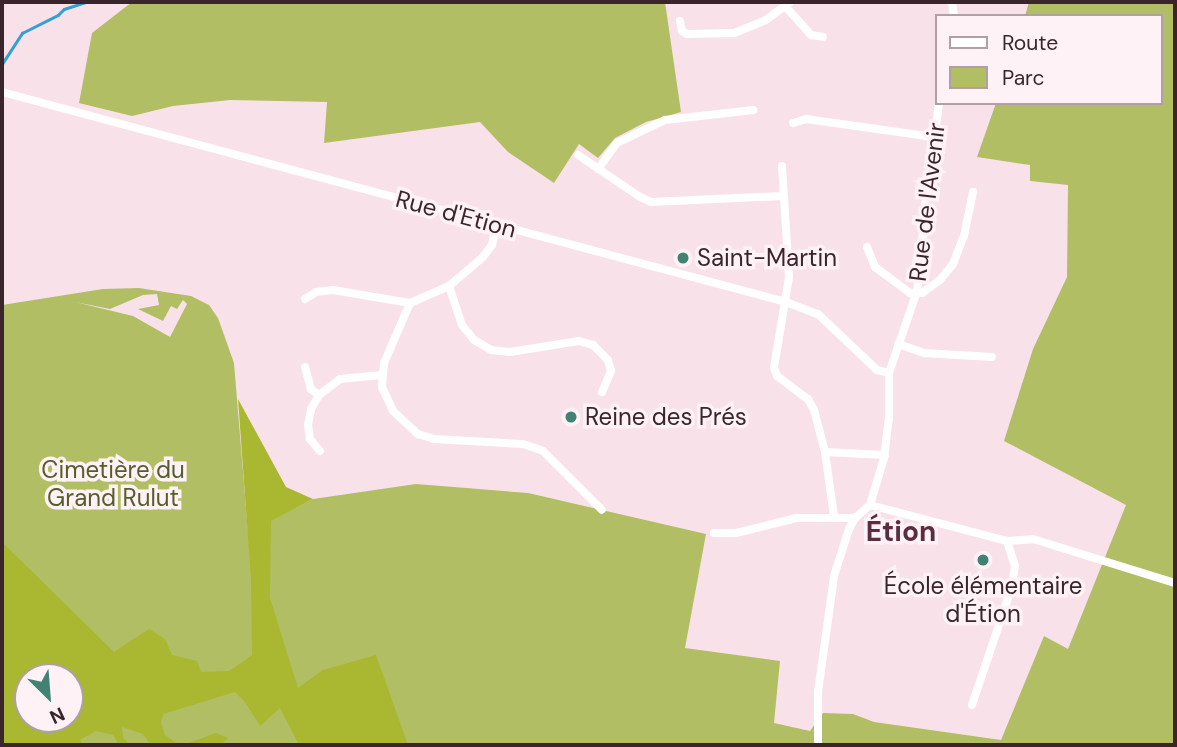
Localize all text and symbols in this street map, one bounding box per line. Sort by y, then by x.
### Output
legend [936,14,1163,105]
text: Route [1002,29,1058,57]
text: Parc [1002,64,1045,92]
street label: Rue de l'Avenir [903,121,951,283]
street label: Rue d'Etion [393,184,519,244]
place label: Saint-Martin [697,244,837,272]
marker: Saint-Martin [675,250,691,266]
place label: Reine des Prés [585,403,747,431]
marker: Reine des Prés [563,409,579,425]
park label: Cimetière du Grand Rulut [41,456,185,512]
district label: Étion [866,515,936,549]
marker: École élémentaire d'Étion [975,552,991,568]
place label: École élémentaire d'Étion [884,572,1082,628]
north arrow [14,663,84,733]
text: N [46,701,69,730]

